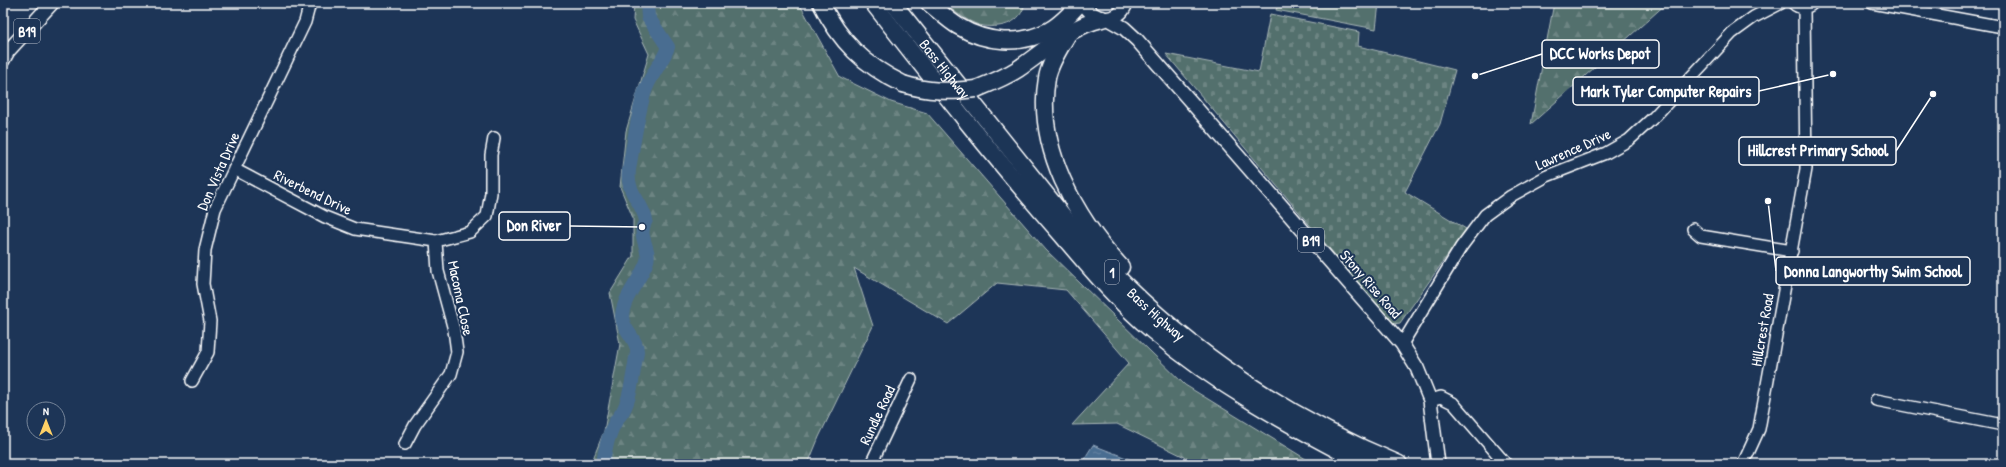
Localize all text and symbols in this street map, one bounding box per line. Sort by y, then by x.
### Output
road number: B19 [14,19,40,43]
street label: Bass Highway [915,34,976,103]
callout: DCC Works Depot [1542,40,1659,68]
text: DCC Works Depot [1550,42,1651,65]
callout: Mark Tyler Computer Repairs [1573,77,1759,105]
text: Mark Tyler Computer Repairs [1581,80,1752,103]
street label: Lawrence Drive [1532,123,1614,175]
street label: Don Vista Drive [191,128,245,213]
callout: Hillcrest Primary School [1739,137,1896,165]
text: Hillcrest Primary School [1748,139,1889,162]
street label: Riverbend Drive [270,164,356,220]
callout: Don River [499,212,570,240]
text: Don River [507,214,562,236]
road number: B19 [1298,228,1324,252]
street label: Stony Rise Road [1335,245,1407,323]
callout: Donna Langworthy Swim School [1776,257,1970,285]
street label: Macoma Close [443,259,479,337]
road number: 1 [1105,260,1119,284]
text: Donna Langworthy Swim School [1784,260,1963,283]
street label: Bass Highway [1123,282,1190,345]
street label: Hillcrest Road [1745,292,1779,368]
street label: Rundle Road [854,382,900,448]
north arrow [26,401,66,441]
text: N [43,404,49,418]

